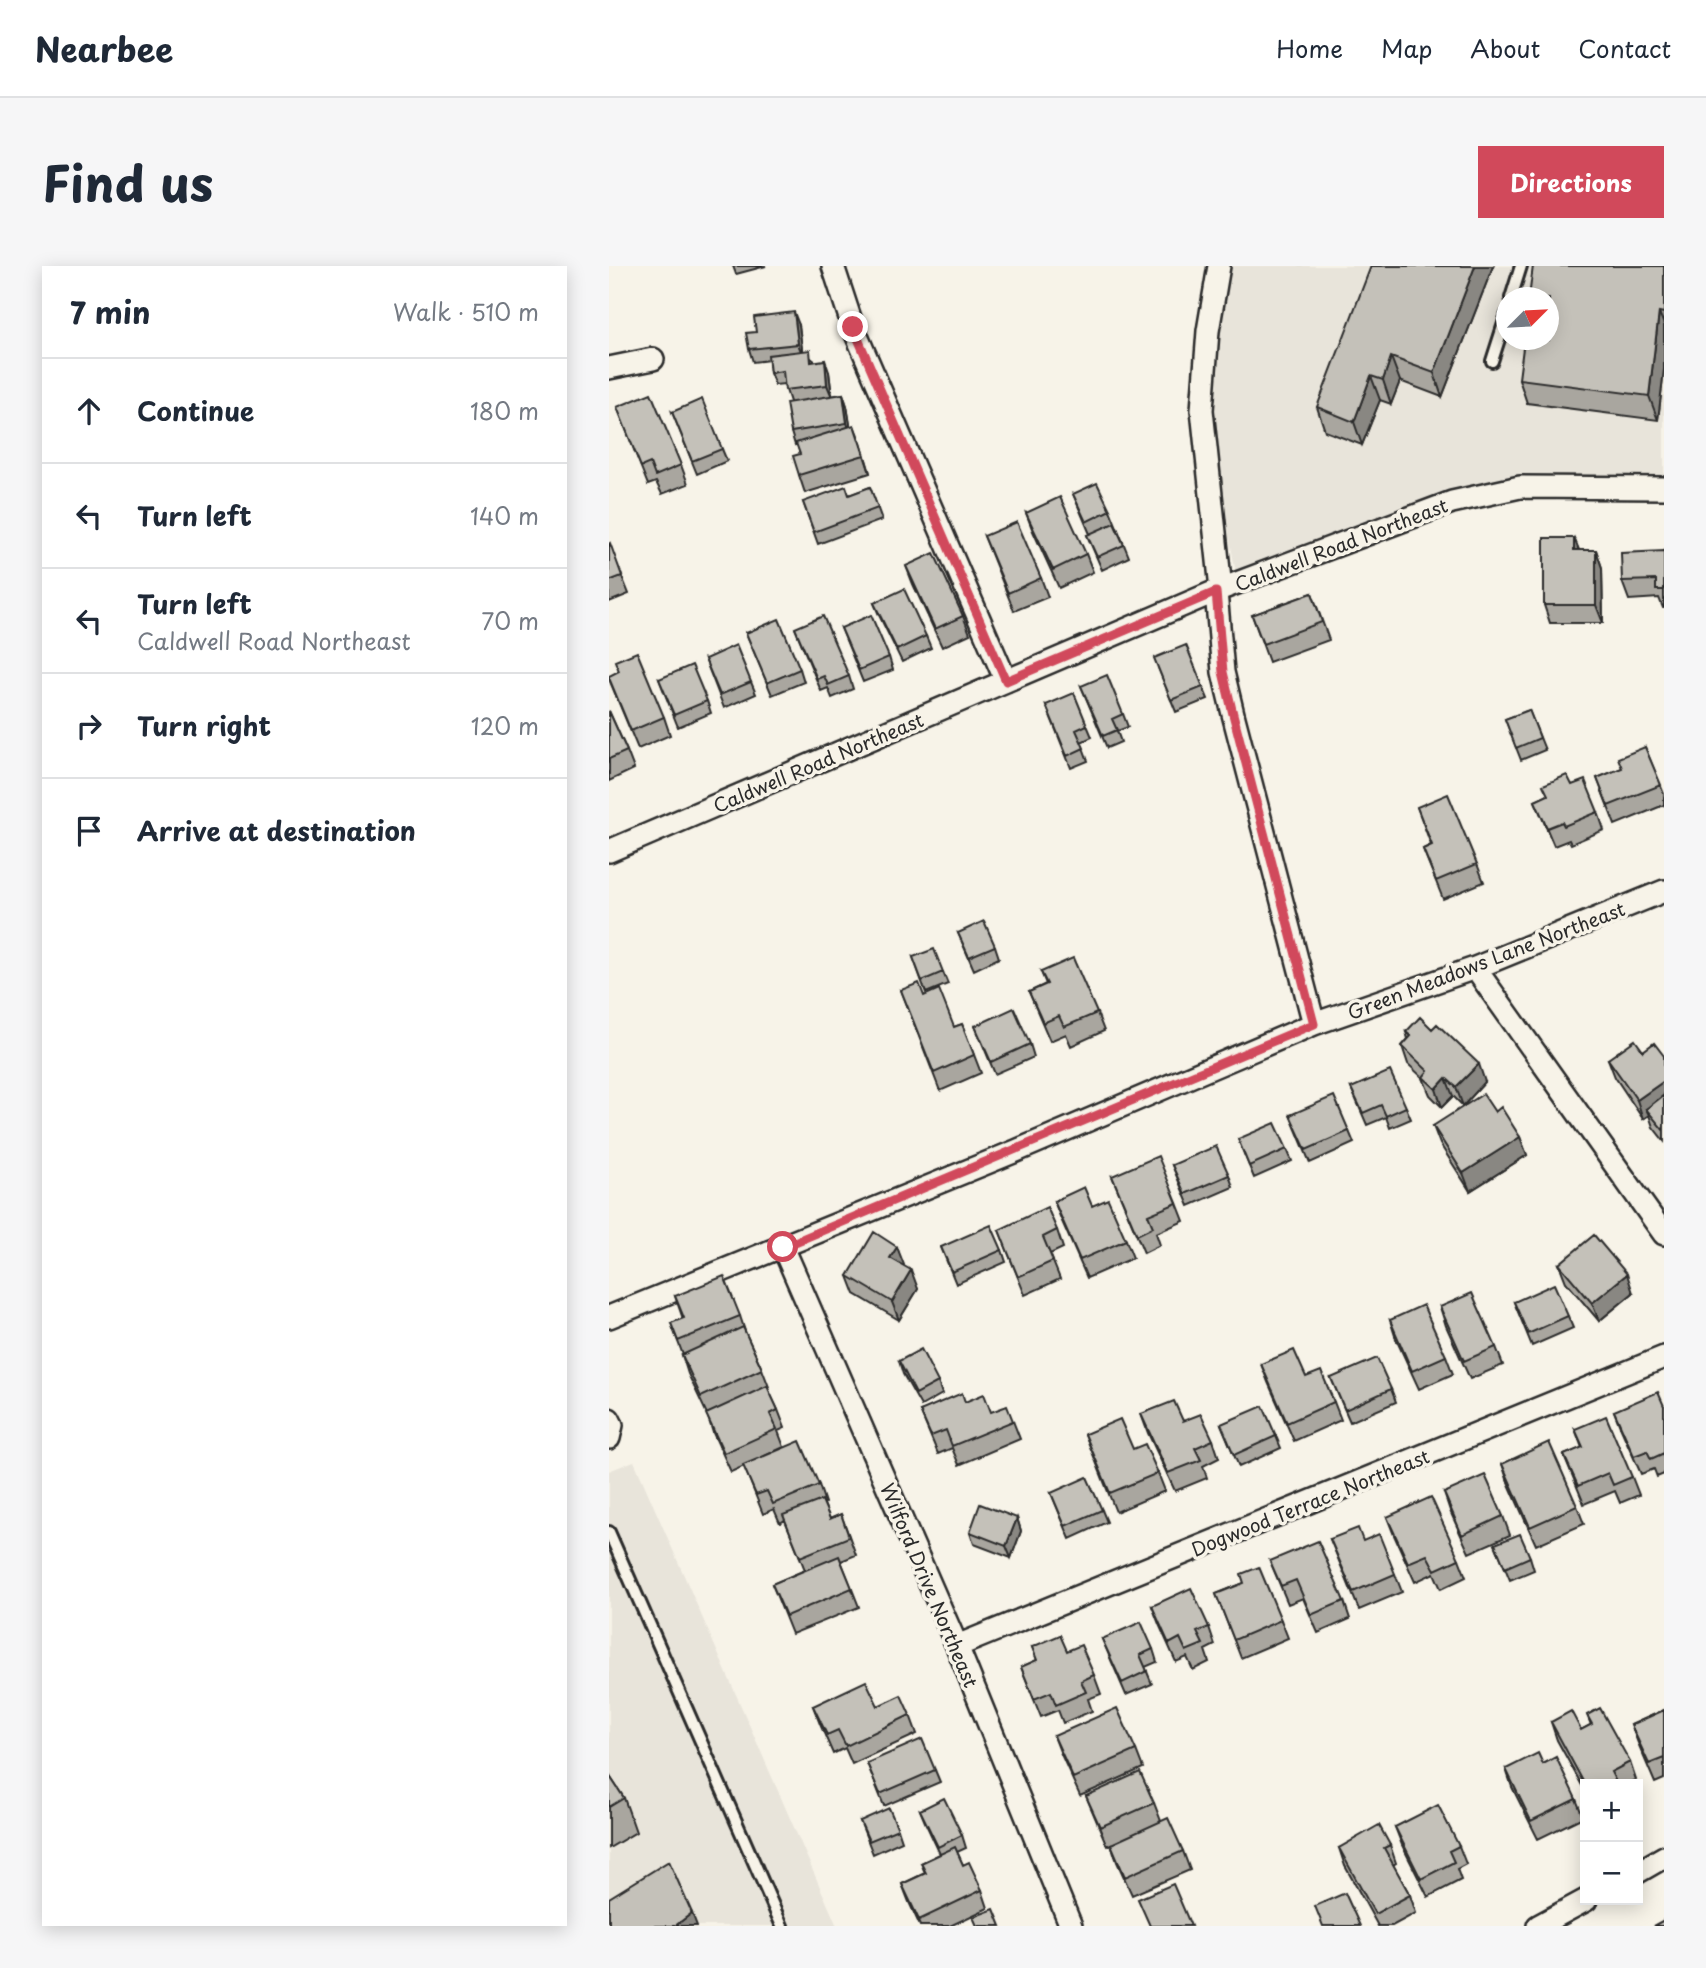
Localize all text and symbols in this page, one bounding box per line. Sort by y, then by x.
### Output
text: Nearbee [35,23,173,73]
text: Home [1276,30,1343,66]
text: Map [1381,30,1432,66]
text: About [1470,30,1540,66]
text: Contact [1578,30,1671,66]
text: Find us [42,145,213,219]
button: Directions [1478,146,1664,218]
north arrow [1496,287,1559,350]
text: 7 min [70,289,151,334]
text: Walk · 510 m [393,294,539,329]
route end [837,311,868,342]
text: Continue [137,391,254,430]
icon: ahead [70,392,108,430]
text: 180 m [470,393,539,428]
street label: Caldwell Road Northeast [1230,490,1452,598]
text: Turn left [137,496,252,535]
icon: left [70,497,108,535]
text: 140 m [470,498,539,533]
text: Turn left [137,584,252,623]
icon: left [70,602,108,640]
text: 70 m [481,603,539,638]
text: Caldwell Road Northeast [137,623,411,658]
street label: Caldwell Road Northeast [709,705,928,819]
text: Turn right [137,706,271,745]
icon: right [70,707,108,745]
text: 120 m [471,708,539,743]
text: Arrive at destination [137,811,416,850]
icon: arrive [70,812,108,850]
street label: Green Meadows Lane Northeast [1343,894,1629,1026]
route start [767,1231,798,1262]
street label: Dogwood Terrace Northeast [1187,1441,1433,1563]
street label: Wilford Drive Northeast [874,1478,986,1692]
map controls [1580,1779,1643,1905]
button: + [1580,1779,1643,1842]
button: − [1580,1842,1643,1905]

